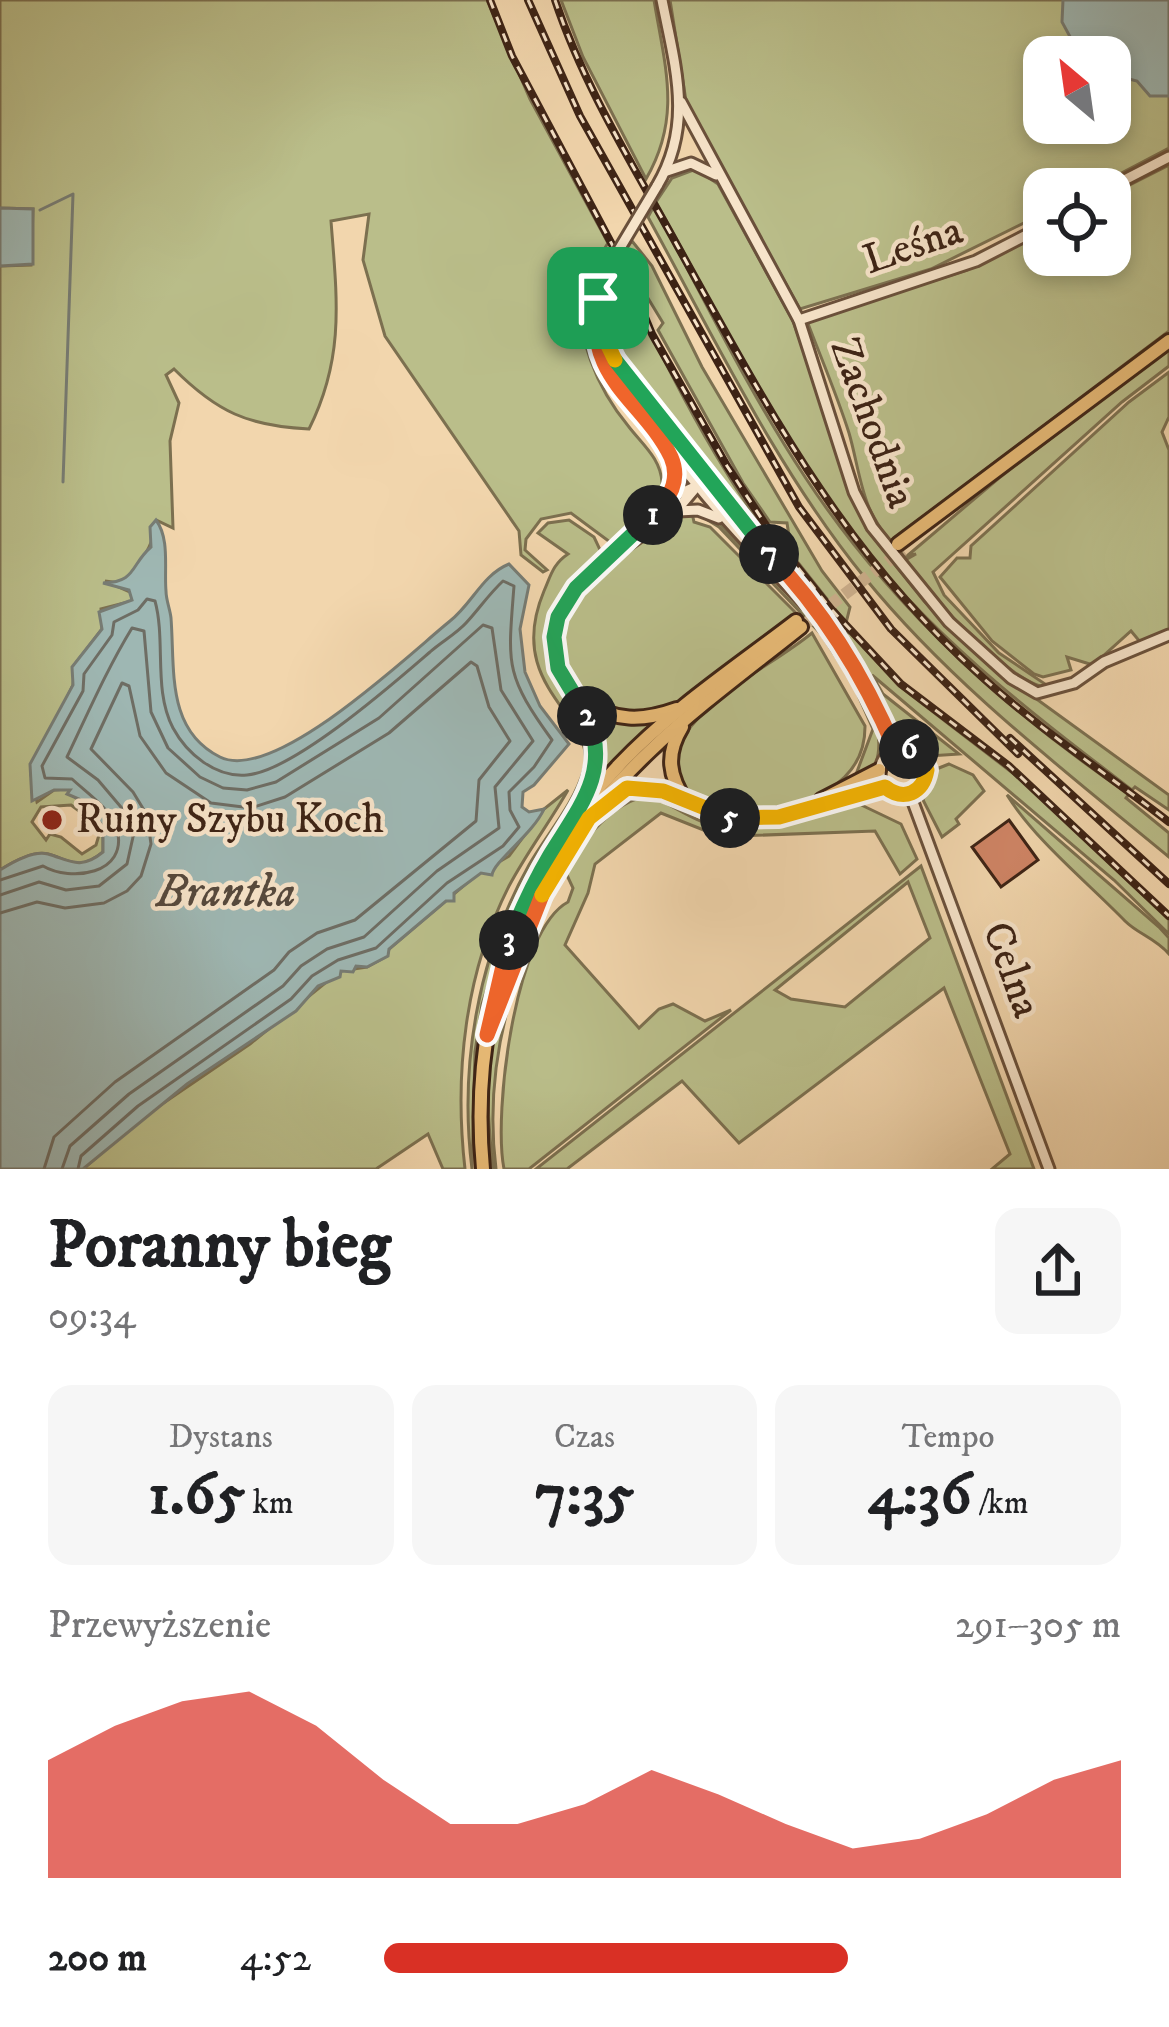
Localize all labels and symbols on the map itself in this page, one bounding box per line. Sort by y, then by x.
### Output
north arrow [1023,36,1131,144]
street label: Leśna [857,205,970,287]
pin [547,247,649,349]
street label: Zachodnia [817,331,927,515]
pin: 1 [623,485,683,545]
pin: 7 [739,524,799,584]
pin: 2 [557,686,617,746]
pin: 6 [879,719,939,779]
pin: 5 [700,788,760,848]
place label: Ruiny Szybu Koch [76,794,384,846]
marker: Ruiny Szybu Koch [39,807,65,833]
water label: Brantka [154,865,296,921]
pin: 3 [479,910,539,970]
street label: Celna [970,915,1052,1025]

